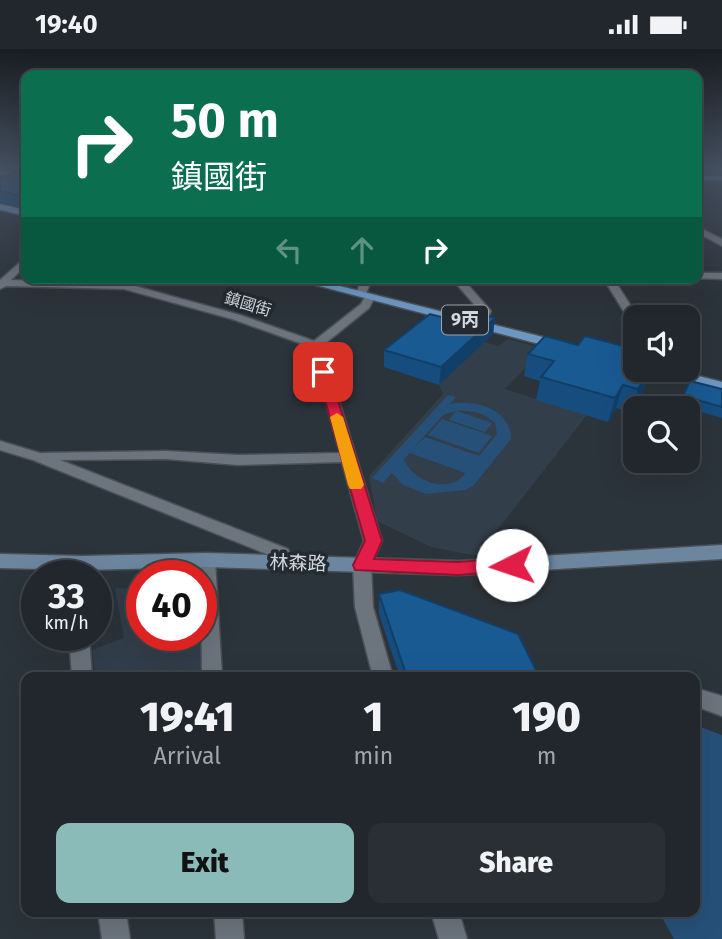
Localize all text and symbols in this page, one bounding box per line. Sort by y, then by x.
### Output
text: 19:40 [35,9,98,40]
text: 50 m [171,91,279,150]
icon: right [56,98,147,189]
text: 鎮國街 [171,158,267,196]
icon: left [270,231,308,269]
icon: ahead [343,231,381,269]
icon: right [416,231,454,269]
street label: 鎮國街 [222,288,274,320]
road number: 9丙 [442,305,488,335]
map controls [623,305,700,473]
button: sound [623,305,700,382]
pin [293,342,353,402]
icon: arrive [304,353,342,391]
button: search [623,396,700,473]
position arrow [475,528,549,602]
street label: 林森路 [269,551,327,575]
speed limit sign: 40 [126,560,217,651]
text: 33 [48,575,85,617]
text: km/h [44,612,89,634]
text: 19:41 [140,692,235,742]
text: 1 [363,692,383,742]
text: 190 [512,692,581,742]
text: Arrival [154,742,221,770]
text: min [354,742,393,770]
text: m [537,742,556,770]
button: Exit [56,823,354,903]
button: Share [368,823,665,903]

